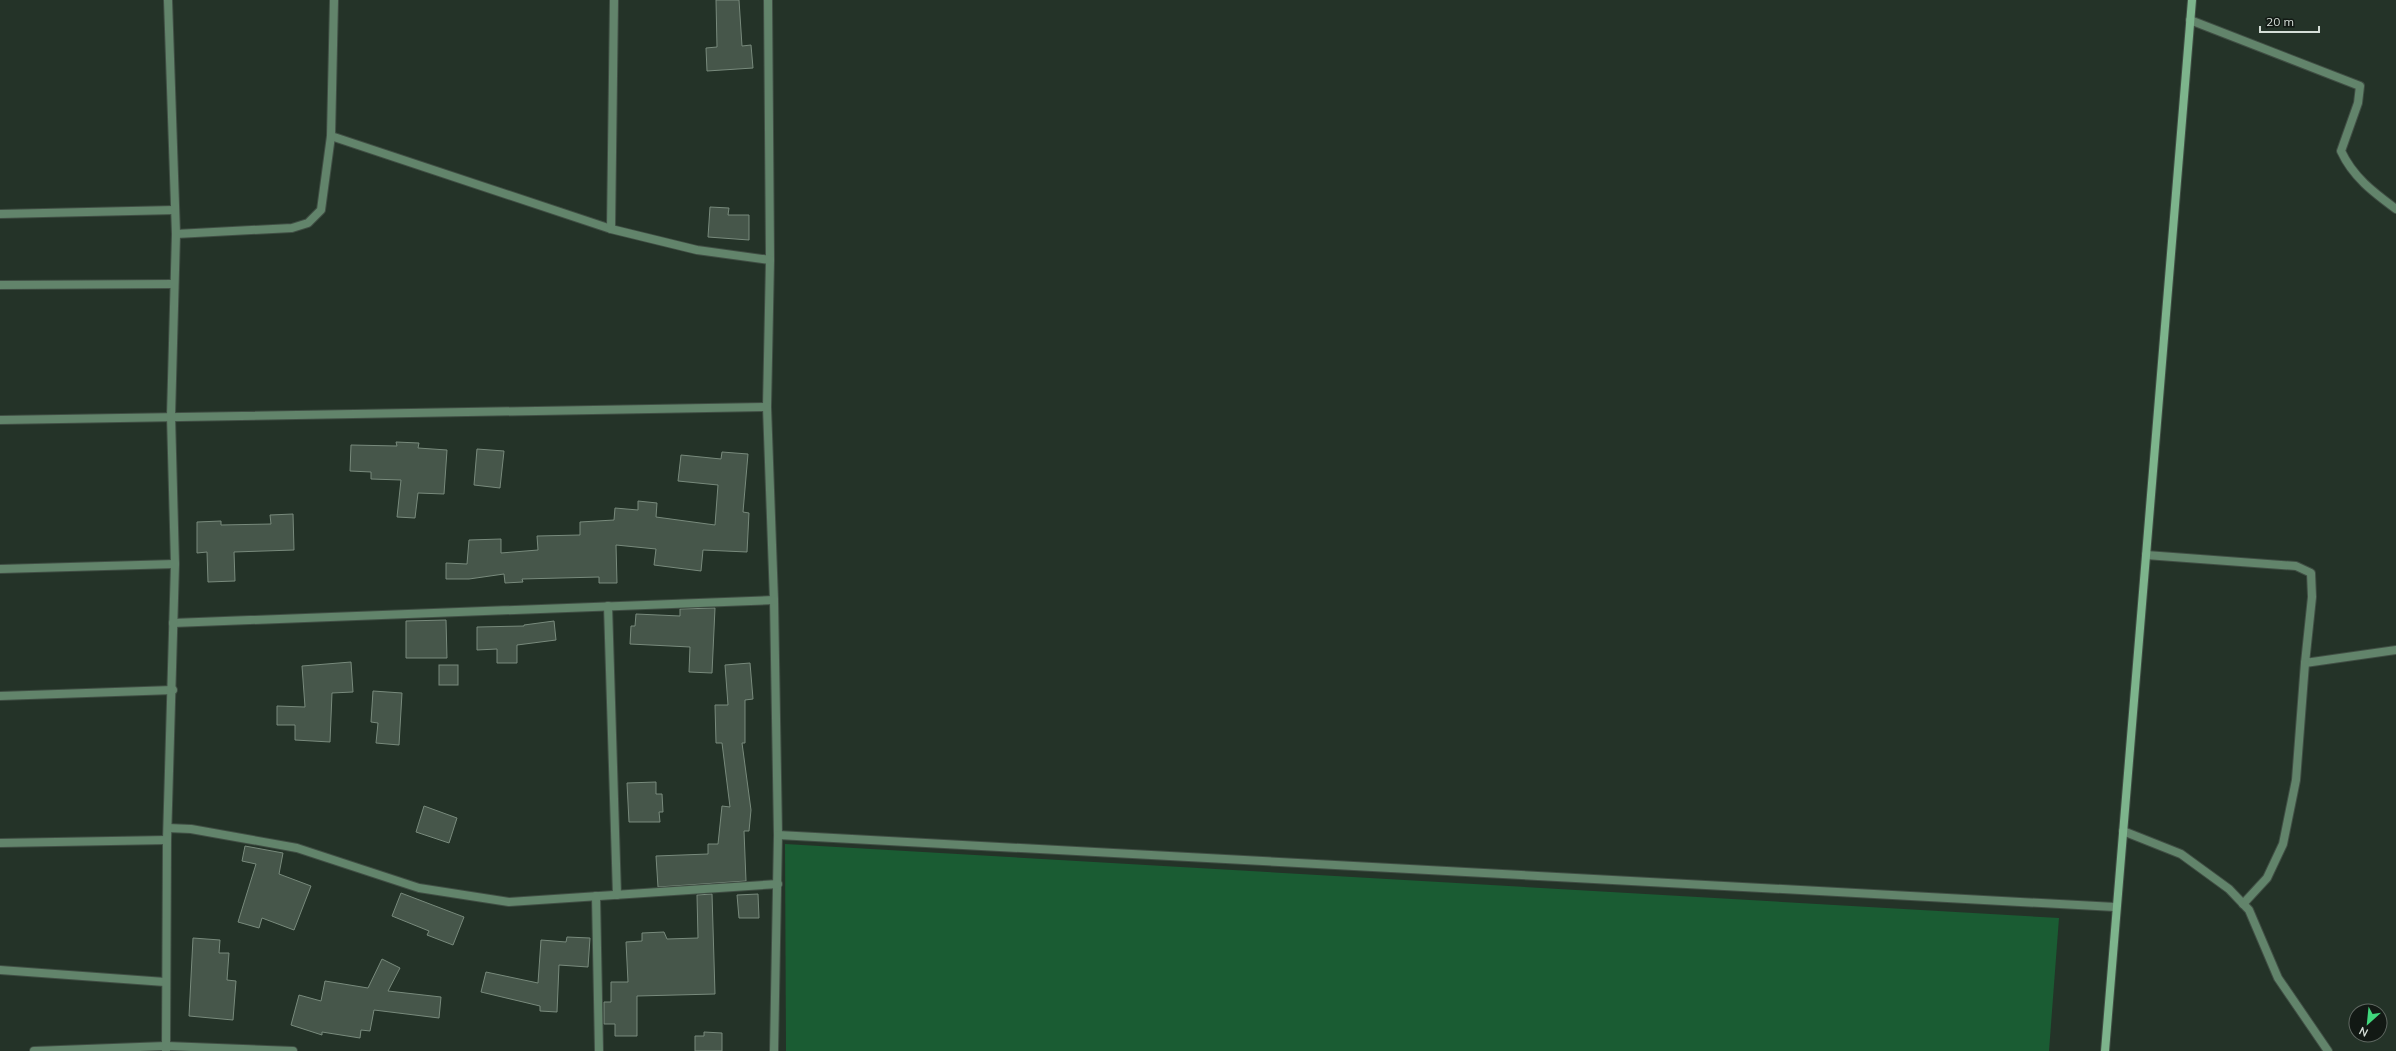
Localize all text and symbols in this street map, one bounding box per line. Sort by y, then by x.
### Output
scale bar [2260,8,2319,34]
text: 20 m [2266,14,2294,29]
north arrow [2348,1003,2388,1043]
text: N [2357,1024,2370,1040]

